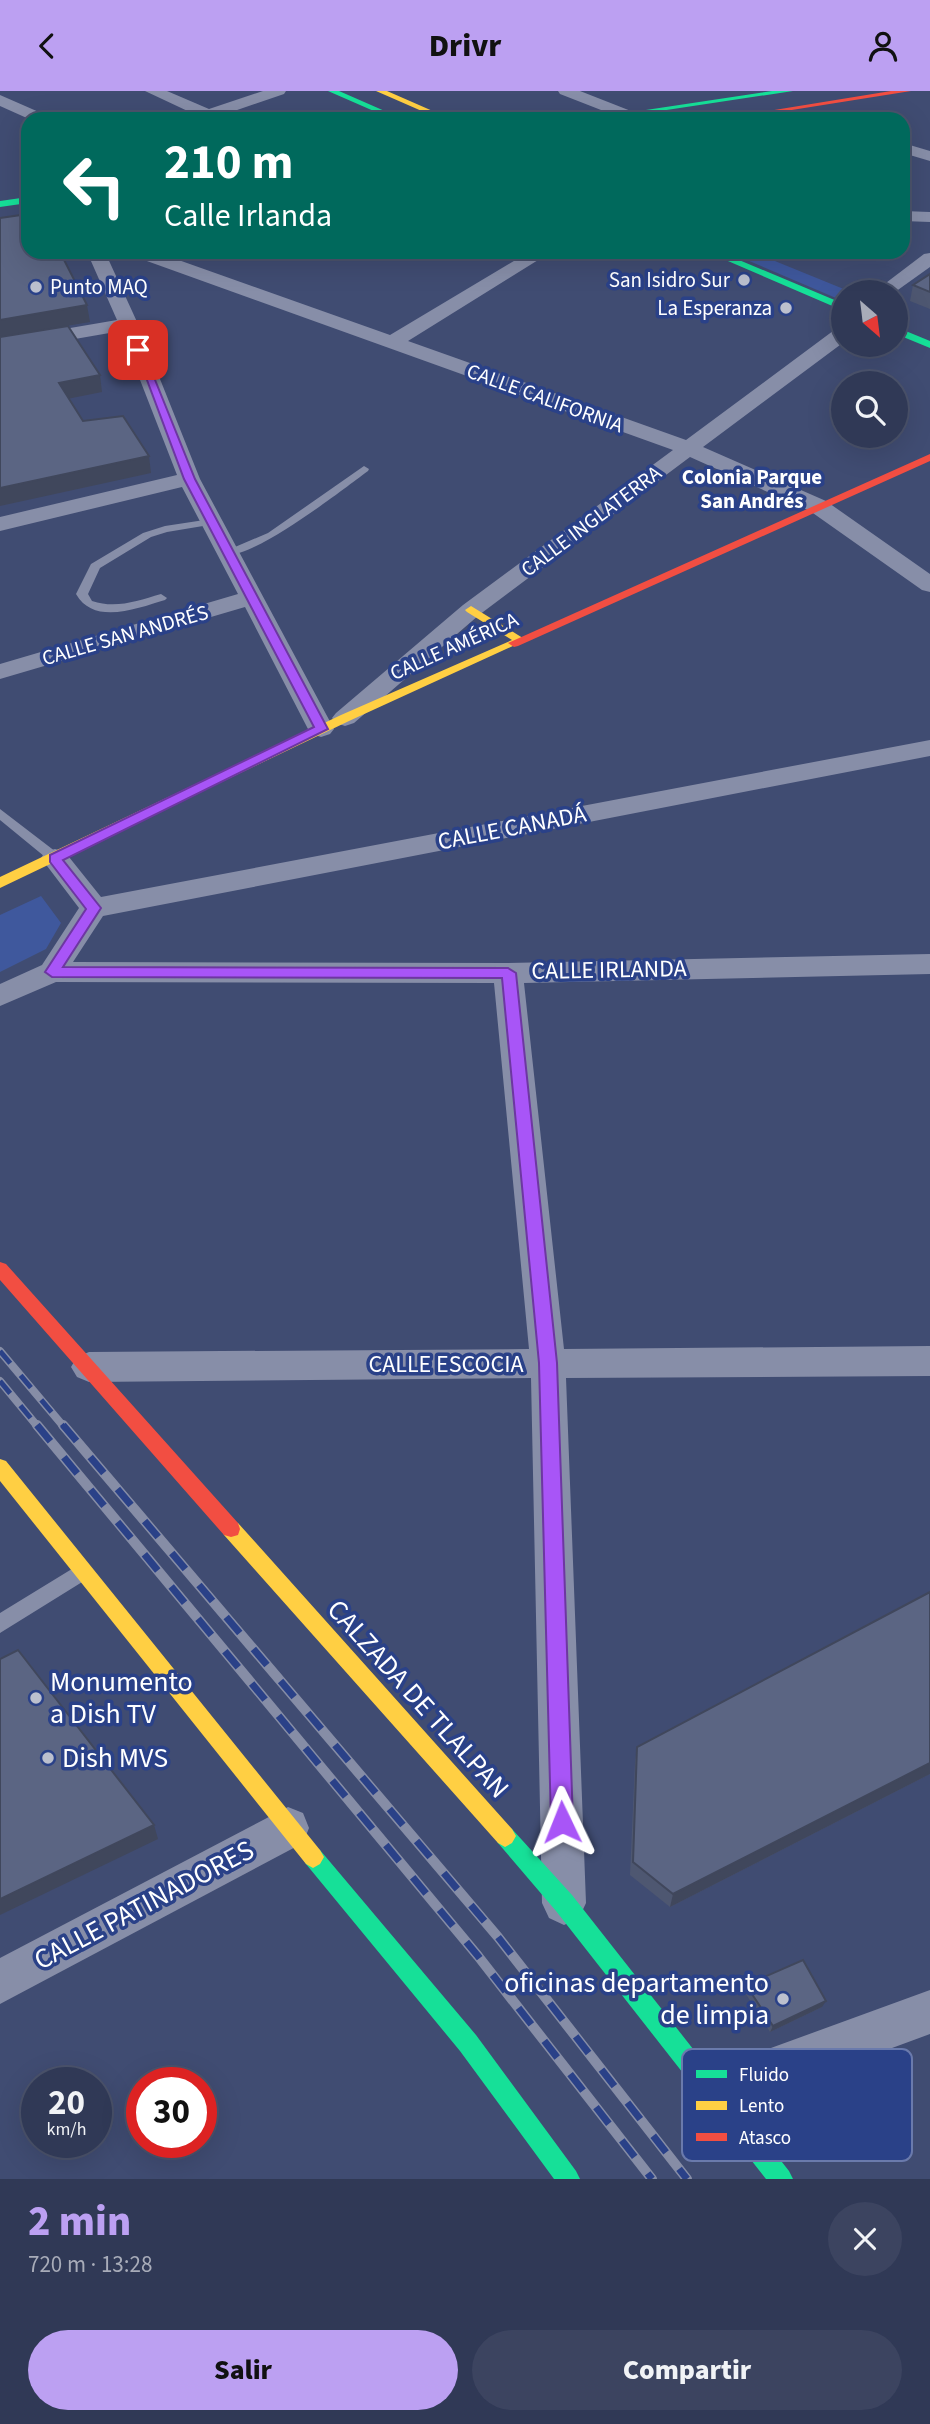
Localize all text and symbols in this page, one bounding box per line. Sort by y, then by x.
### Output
text: Drivr [429,23,501,69]
icon: back [28,27,66,65]
icon: person [864,27,902,65]
text: 210 m [164,128,293,198]
icon: left [49,140,140,231]
text: Calle Irlanda [164,193,332,239]
place label: San Isidro Sur [609,265,731,295]
place label: Punto MAQ [50,272,148,302]
marker: San Isidro Sur [736,272,752,288]
marker: Punto MAQ [28,279,44,295]
north arrow [831,280,908,357]
map controls [831,280,908,448]
place label: La Esperanza [657,293,772,323]
marker: La Esperanza [778,300,794,316]
pin [108,320,168,380]
icon: arrive [119,331,157,369]
street label: CALLE CALIFORNIA [462,356,628,440]
button: search [831,371,908,448]
street label: CALLE INGLATERRA [514,458,668,584]
district label: Colonia Parque San Andrés [682,462,822,516]
street label: CALLE SAN ANDRÉS [38,597,212,673]
street label: CALLE AMÉRICA [385,604,524,688]
street label: CALLE CANADÁ [435,796,589,860]
street label: CALLE IRLANDA [531,951,687,989]
street label: CALLE ESCOCIA [369,1347,523,1382]
street label: CALZADA DE TLALPAN [318,1591,518,1807]
place label: Monumento a Dish TV [50,1662,193,1734]
marker: Monumento a Dish TV [28,1690,44,1706]
place label: Dish MVS [62,1738,168,1778]
marker: Dish MVS [40,1750,56,1766]
position arrow [525,1785,599,1859]
street label: CALLE PATINADORES [27,1830,261,1980]
place label: oficinas departamento de limpia [504,1963,769,2035]
marker: oficinas departamento de limpia [775,1991,791,2007]
legend [682,2049,912,2161]
text: Fluido [739,2062,789,2089]
speed limit sign: 30 [126,2067,217,2158]
text: 20 [48,2078,85,2128]
text: Lento [739,2093,784,2120]
text: km/h [47,2117,86,2142]
text: Atasco [739,2125,791,2152]
text: 2 min [28,2192,131,2252]
button: close [828,2202,902,2276]
text: 720 m · 13:28 [28,2248,152,2281]
button: Salir [28,2330,458,2410]
button: Compartir [472,2330,902,2410]

